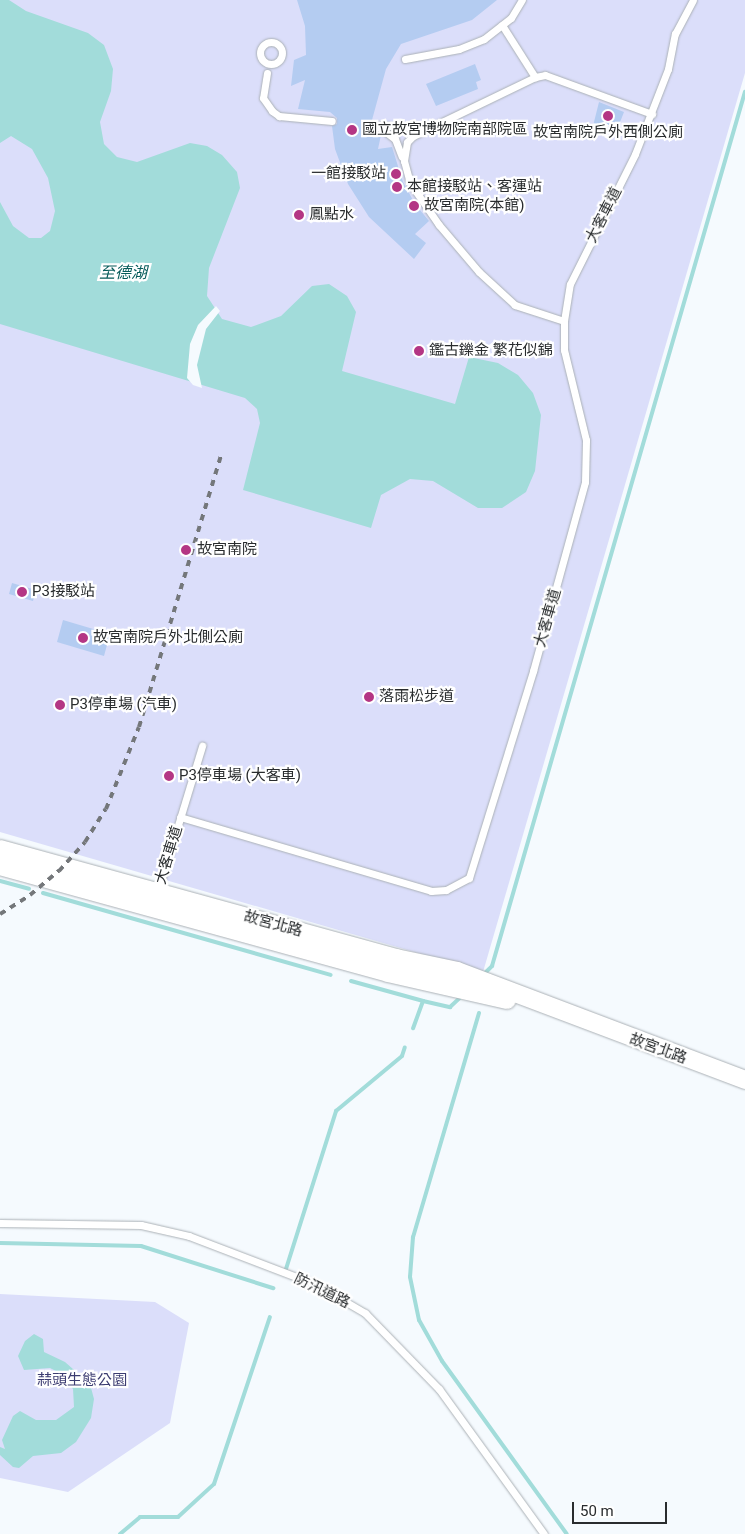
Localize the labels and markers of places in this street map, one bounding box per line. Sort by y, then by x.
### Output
marker: 故宮南院戶外西側公廁 [602,110,614,122]
place label: 國立故宮博物院南部院區 [362,121,527,139]
marker: 國立故宮博物院南部院區 [346,124,358,136]
place label: 故宮南院戶外西側公廁 [533,124,683,142]
place label: 一館接駁站 [311,165,386,183]
marker: 一館接駁站 [390,168,402,180]
place label: 本館接駁站、客運站 [407,178,542,196]
marker: 本館接駁站、客運站 [391,181,403,193]
place label: 故宮南院(本館) [424,197,524,215]
marker: 故宮南院(本館) [408,200,420,212]
place label: 鳳點水 [309,206,354,224]
marker: 鳳點水 [293,209,305,221]
place label: 鑑古鑠金 繁花似錦 [429,342,553,360]
marker: 鑑古鑠金 繁花似錦 [413,345,425,357]
place label: 故宮南院 [197,541,257,559]
marker: 故宮南院 [179,543,193,557]
place label: P3接駁站 [32,583,95,601]
marker: P3接駁站 [16,586,28,598]
place label: 故宮南院戶外北側公廁 [93,629,243,647]
marker: 故宮南院戶外北側公廁 [77,632,89,644]
place label: 落雨松步道 [379,688,454,706]
marker: 落雨松步道 [363,691,375,703]
place label: P3停車場 (汽車) [70,696,177,714]
marker: P3停車場 (汽車) [54,699,66,711]
place label: P3停車場 (大客車) [179,767,301,785]
marker: P3停車場 (大客車) [163,770,175,782]

